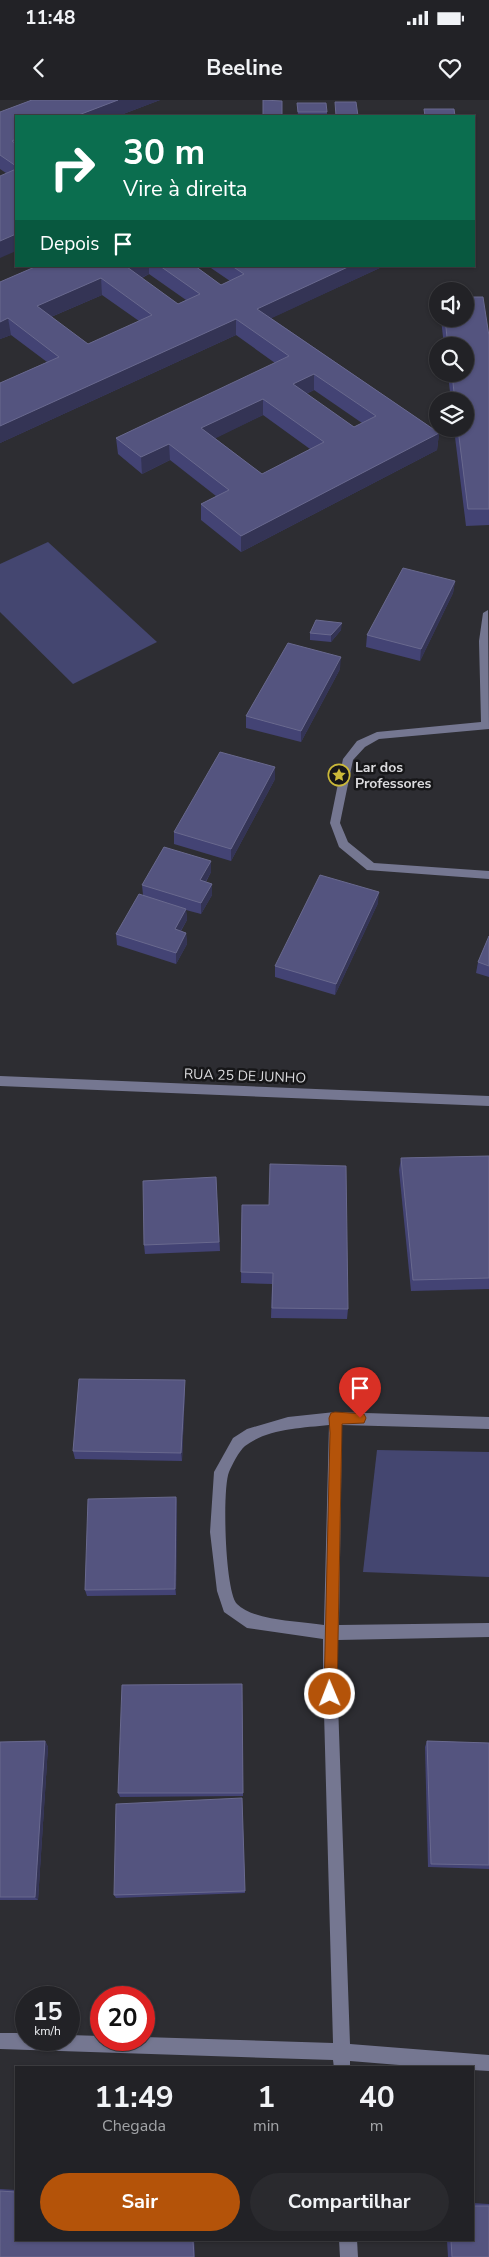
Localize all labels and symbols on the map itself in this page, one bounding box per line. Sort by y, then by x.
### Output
place label: Lar dos Professores [355,758,432,793]
place icon: Lar dos Professores [327,763,351,787]
street label: RUA 25 DE JUNHO [184,1064,306,1088]
pin [339,1367,381,1418]
position arrow [303,1667,355,1719]
speed limit sign: 20 [90,1986,155,2051]

